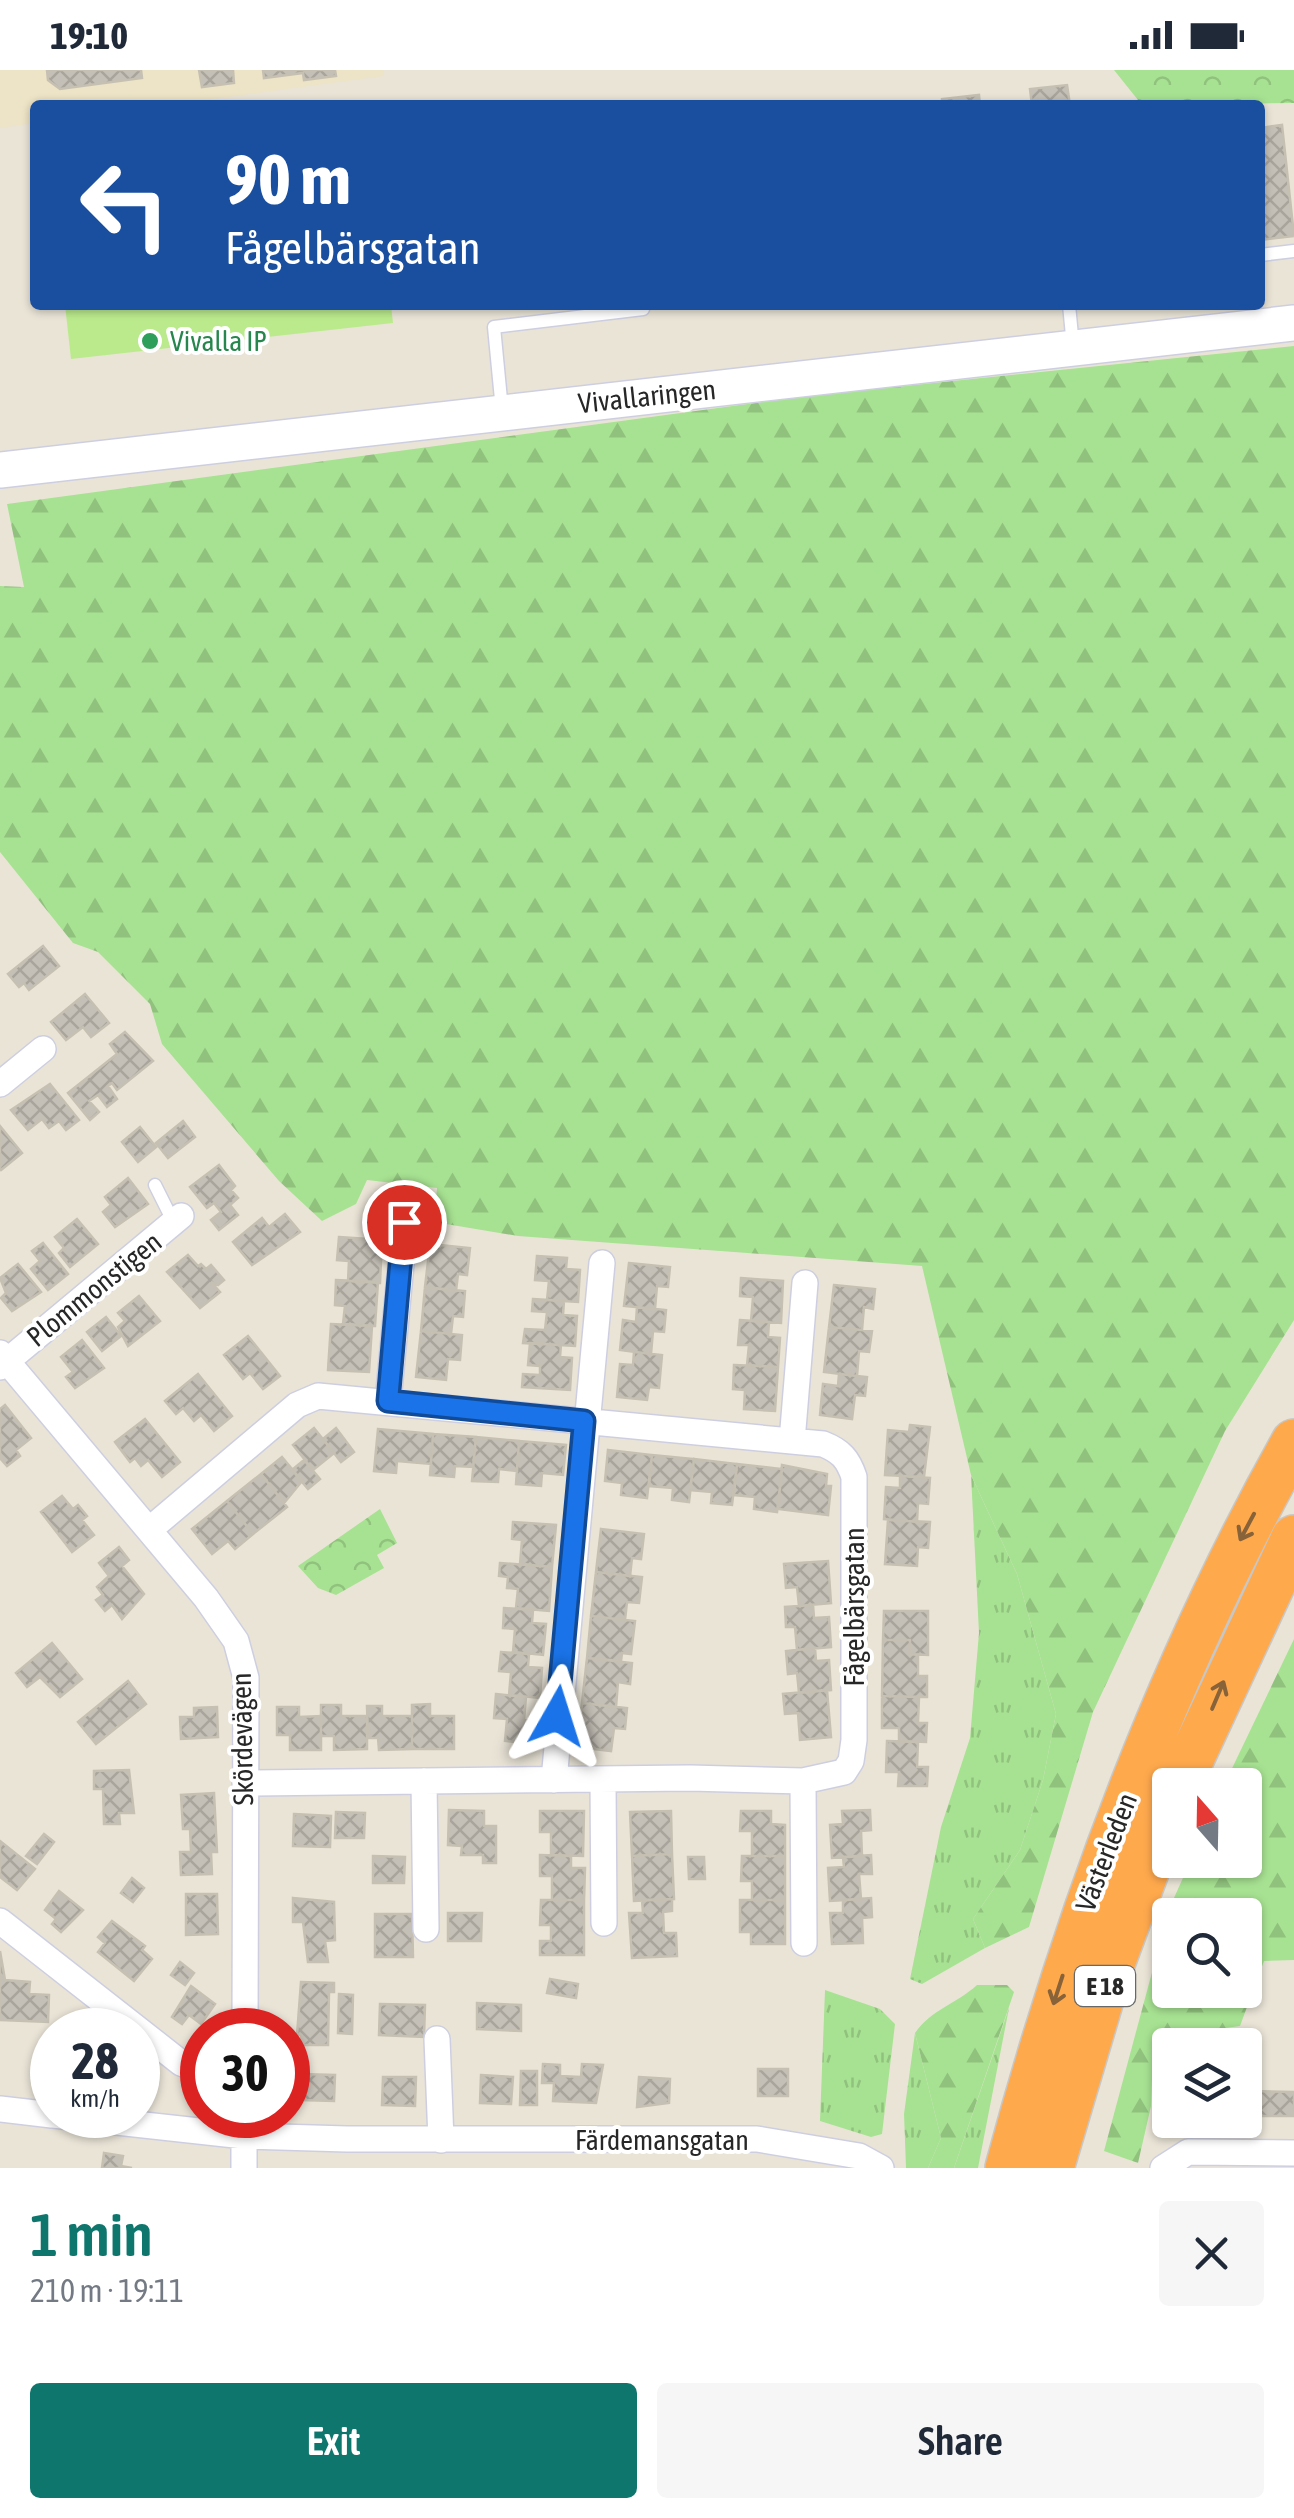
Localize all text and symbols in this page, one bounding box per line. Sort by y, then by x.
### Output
text: 19:10 [50,14,128,57]
text: 90 m [225,139,351,219]
icon: left [60,140,190,270]
text: Fågelbärsgatan [225,222,480,274]
place label: Vivalla IP [170,325,267,357]
marker: Vivalla IP [139,330,161,352]
street label: Vivallaringen [577,373,717,419]
pin [362,1180,447,1265]
icon: arrive [377,1195,432,1250]
street label: Plommonstigen [20,1225,168,1353]
one-way arrow [1237,1512,1256,1542]
street label: Fågelbärsgatan [838,1528,870,1686]
position arrow [505,1664,609,1768]
street label: Skördevägen [225,1672,259,1806]
one-way arrow [1210,1680,1228,1711]
north arrow [1152,1768,1262,1878]
map controls [1152,1768,1262,2138]
street label: Västerleden [1069,1788,1143,1916]
button: search [1152,1898,1262,2008]
road number: E 18 [1075,1966,1135,2006]
one-way arrow [1048,1973,1066,2005]
speed limit sign: 30 [180,2008,310,2138]
button: layers [1152,2028,1262,2138]
text: 28 [71,2032,118,2090]
text: km/h [70,2084,120,2112]
street label: Färdemansgatan [575,2124,749,2156]
text: 1 min [30,2200,153,2269]
button: close [1159,2201,1264,2306]
text: 210 m · 19:11 [30,2272,184,2309]
button: Exit [30,2383,637,2498]
button: Share [657,2383,1264,2498]

